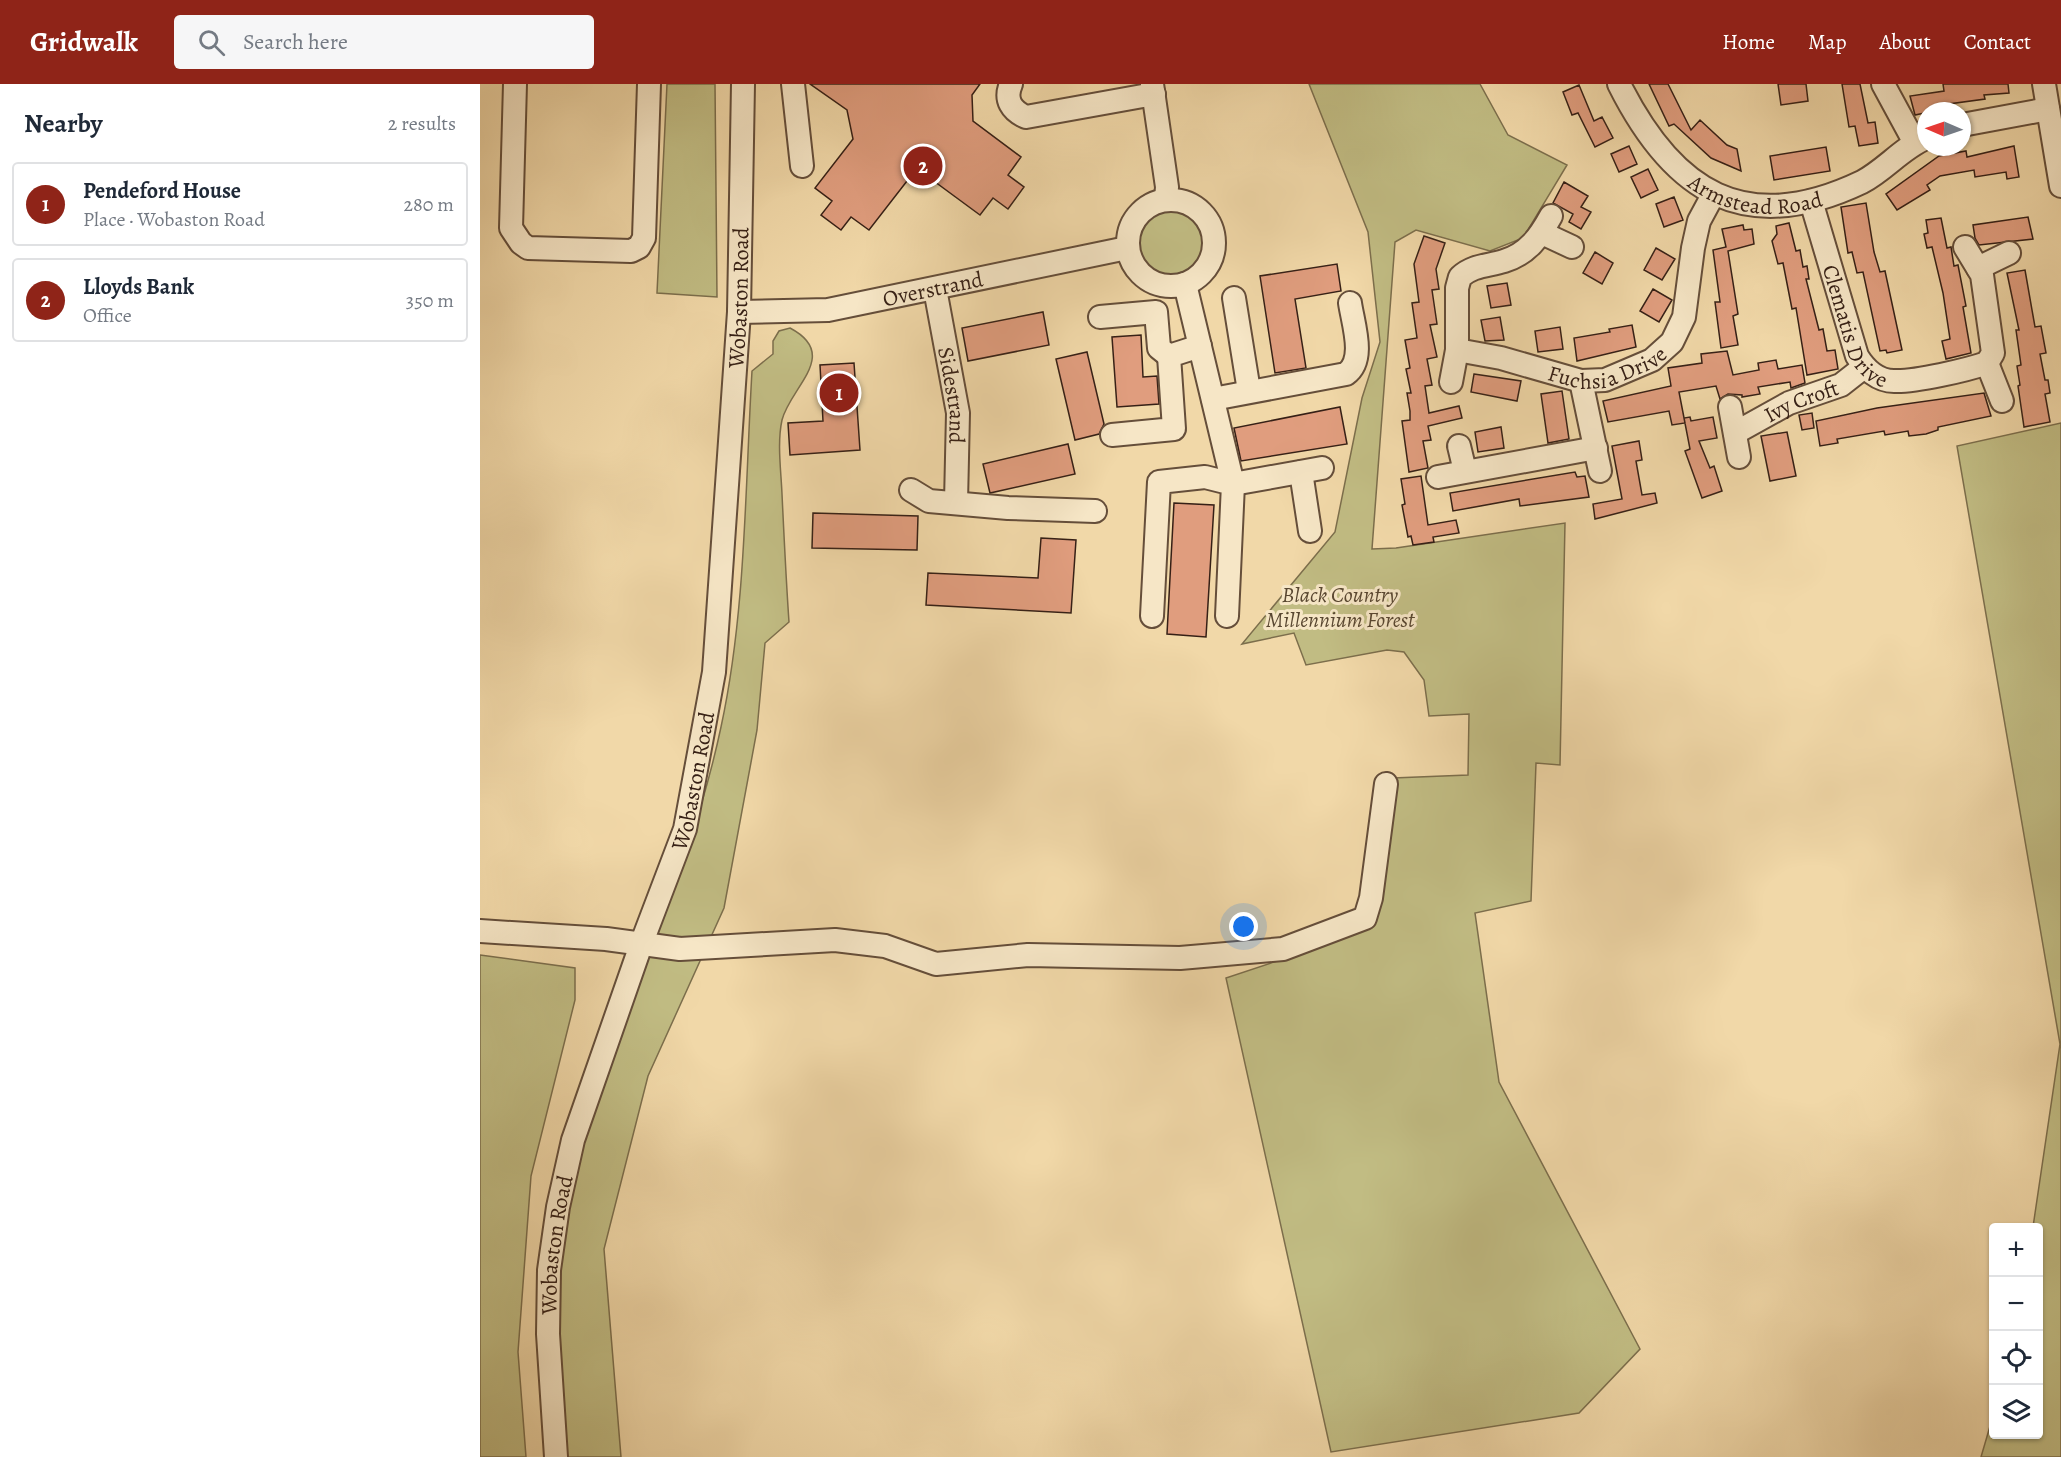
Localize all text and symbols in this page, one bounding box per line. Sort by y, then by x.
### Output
search box [174,15,594,69]
text: Gridwalk [30,23,138,61]
icon: search [195,26,228,59]
text: Search here [243,27,348,57]
text: Home [1722,28,1775,56]
text: Map [1808,28,1846,56]
text: About [1879,28,1931,56]
text: Contact [1964,28,2031,56]
north arrow [1917,102,1971,156]
text: Nearby [24,106,103,141]
text: 2 results [388,110,456,137]
pin: 2 [904,144,942,188]
street label: Armstead Road [1681,167,1826,222]
text: Pendeford House [83,176,241,206]
text: 1 [42,191,49,218]
text: 280 m [404,191,454,218]
text: Place · Wobaston Road [83,206,265,233]
street label: Wobaston Road [721,227,756,370]
street label: Clematis Drive [1815,261,1892,395]
street label: Overstrand [880,264,986,314]
text: Lloyds Bank [83,272,194,302]
text: 2 [41,287,50,314]
text: 350 m [406,287,454,314]
text: Office [83,302,132,329]
street label: Fuchsia Drive [1544,340,1674,397]
street label: Sidestrand [930,345,972,444]
pin: 1 [820,370,858,416]
street label: Ivy Croft [1759,373,1843,430]
park label: Black Country Millennium Forest [1266,580,1415,635]
street label: Wobaston Road [664,709,722,856]
your location [1229,912,1258,941]
street label: Wobaston Road [534,1172,581,1316]
map controls [1989,1223,2043,1439]
button: + [1989,1223,2043,1277]
button: − [1989,1277,2043,1331]
button: locate [1989,1331,2043,1385]
button: layers [1989,1385,2043,1439]

